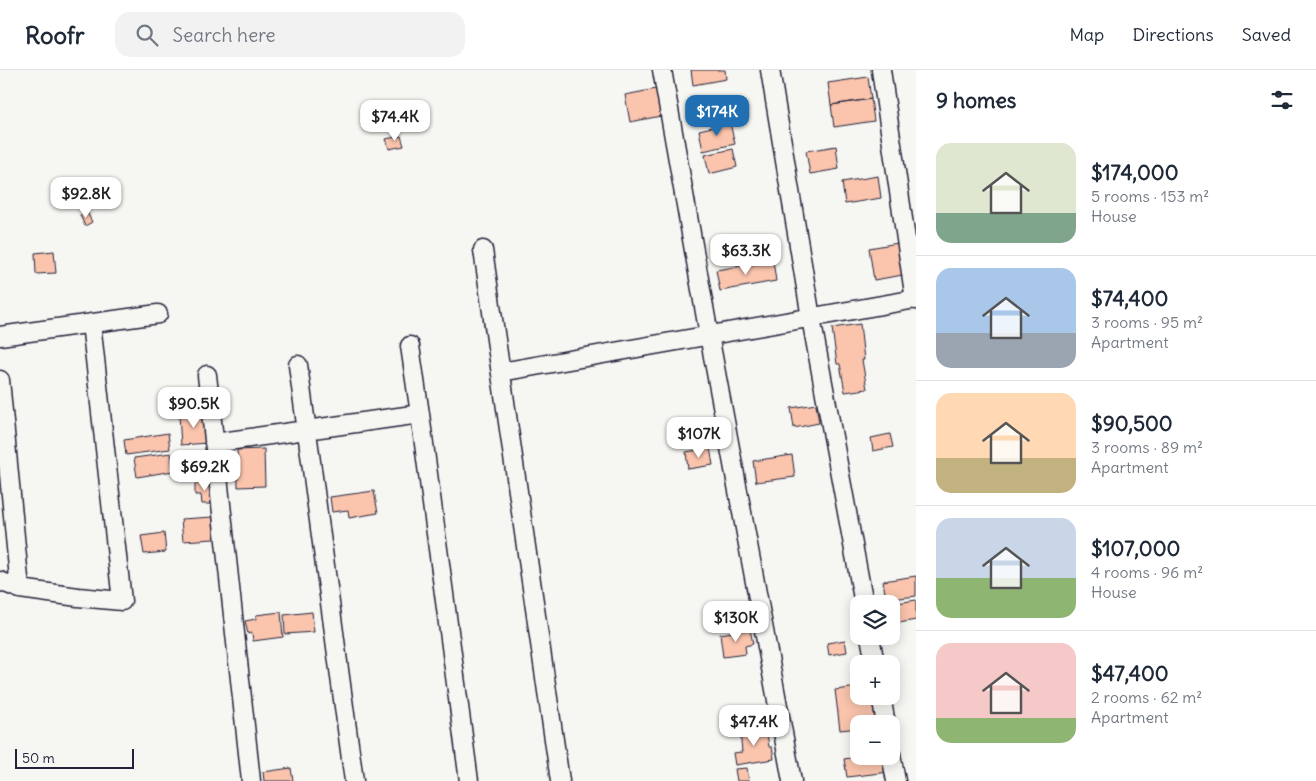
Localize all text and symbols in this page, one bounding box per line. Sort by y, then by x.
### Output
search box [115,12,465,57]
text: Roofr [25,20,85,50]
icon: search [133,21,161,49]
text: Search here [173,23,276,47]
text: Map [1069,23,1104,46]
text: Directions [1132,23,1214,46]
text: Saved [1242,23,1291,46]
icon: filters [1268,86,1296,114]
text: 9 homes [936,87,1016,114]
pin: $174K [682,94,752,137]
pin: $74.4K [354,100,436,142]
text: $174K [696,101,738,121]
text: $74.4K [371,106,419,126]
text: $174,000 [1091,159,1178,186]
icon: home [976,163,1036,223]
pin: $92.8K [45,176,127,219]
text: $92.8K [61,183,111,203]
text: 5 rooms · 153 m² [1091,186,1209,206]
text: House [1091,206,1137,226]
pin: $63.3K [705,234,787,276]
text: $63.3K [721,240,771,260]
text: $74,400 [1091,285,1168,312]
icon: home [976,288,1036,348]
text: 3 rooms · 95 m² [1091,312,1203,332]
text: Apartment [1091,332,1169,352]
pin: $90.5K [153,386,235,429]
text: $90.5K [169,393,220,413]
text: $90,500 [1091,410,1173,437]
icon: home [976,413,1036,473]
pin: $107K [664,416,734,459]
text: $107K [678,423,720,443]
text: 3 rooms · 89 m² [1091,437,1203,457]
pin: $69.2K [164,450,246,492]
text: $69.2K [181,456,229,476]
text: Apartment [1091,457,1169,477]
text: $107,000 [1091,535,1180,562]
icon: home [976,538,1036,598]
text: 4 rooms · 96 m² [1091,562,1203,582]
text: House [1091,582,1137,602]
map controls [850,595,900,765]
button: layers [850,595,900,645]
pin: $130K [701,600,771,643]
text: $130K [714,607,758,627]
button: + [850,655,900,705]
text: $47,400 [1091,660,1169,687]
icon: home [976,663,1036,723]
text: 2 rooms · 62 m² [1091,687,1202,707]
pin: $47.4K [713,704,795,747]
text: Apartment [1091,707,1169,727]
text: $47.4K [730,711,778,731]
button: − [850,715,900,765]
scale bar [15,746,134,769]
text: 50 m [22,749,55,767]

